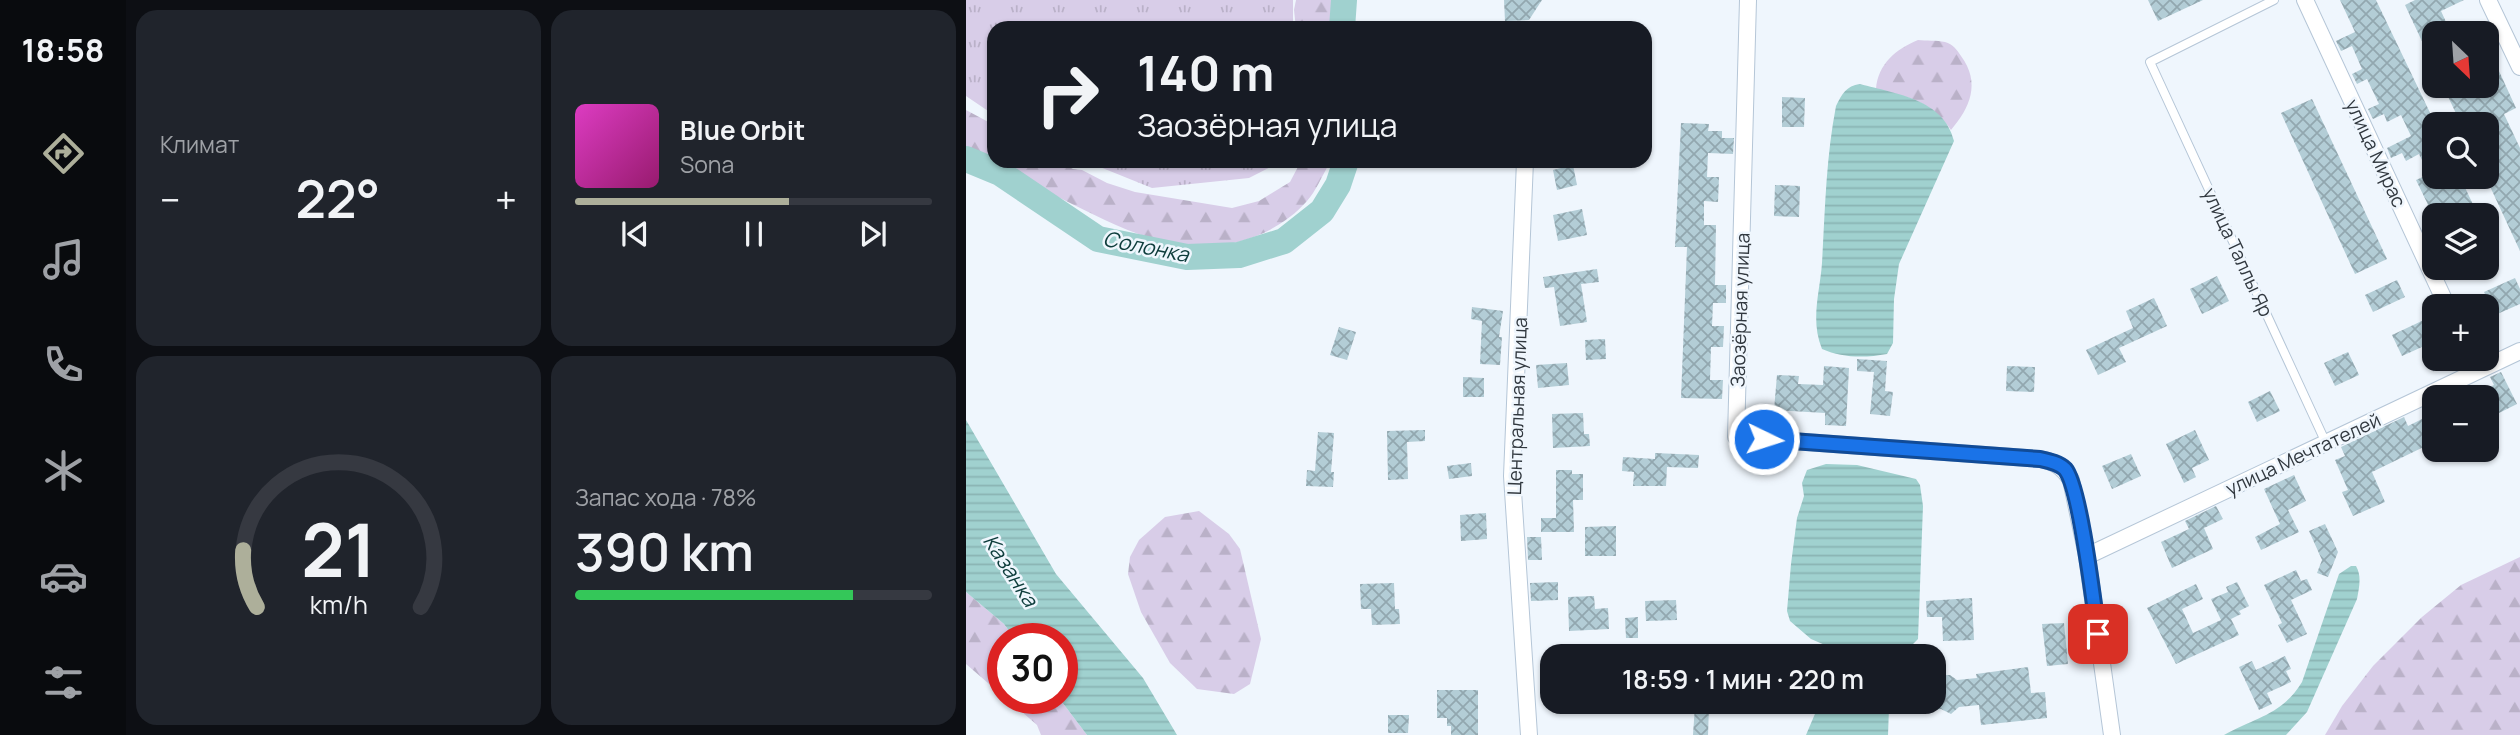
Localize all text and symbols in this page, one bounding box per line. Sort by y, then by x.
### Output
north arrow [2422,21,2499,98]
map controls [2422,21,2499,462]
text: 18:58 [22,28,104,72]
text: 140 m [1137,39,1274,106]
icon: right [1022,49,1113,140]
street label: улица Мирас [2340,95,2412,211]
text: Заозёрная улица [1137,103,1398,147]
text: Blue Orbit [680,112,805,148]
button: search [2422,112,2499,189]
text: Климат [160,128,239,160]
icon: directions [39,129,88,178]
text: Sona [680,148,734,180]
text: 22° [296,163,380,234]
text: − [160,173,181,225]
text: + [495,173,517,225]
street label: улица Таллы Яр [2197,183,2279,321]
button: layers [2422,203,2499,280]
icon: previous [616,215,654,253]
icon: pause [735,215,773,253]
icon: next [854,215,892,253]
water label: Солонка [1101,224,1192,268]
street label: Заозёрная улица [1724,232,1756,388]
icon: music [39,235,88,284]
button: + [2422,294,2499,371]
street label: Центральная улица [1501,317,1533,495]
icon: phone [39,340,88,389]
button: − [2422,385,2499,462]
position arrow [1727,402,1801,476]
street label: улица Мечтателей [2221,407,2385,501]
icon: climate [39,446,88,495]
text: Запас хода · 78% [575,481,757,513]
text: 21 [301,499,376,599]
text: 390 km [575,516,754,587]
water label: Казанка [977,528,1046,613]
icon: car [39,552,88,601]
text: km/h [309,586,368,621]
pin [2068,604,2128,664]
icon: arrive [2079,615,2117,653]
speed limit sign: 30 [987,623,1078,714]
icon: filters [39,658,88,707]
text: 18:59 · 1 мин · 220 m [1622,661,1864,697]

